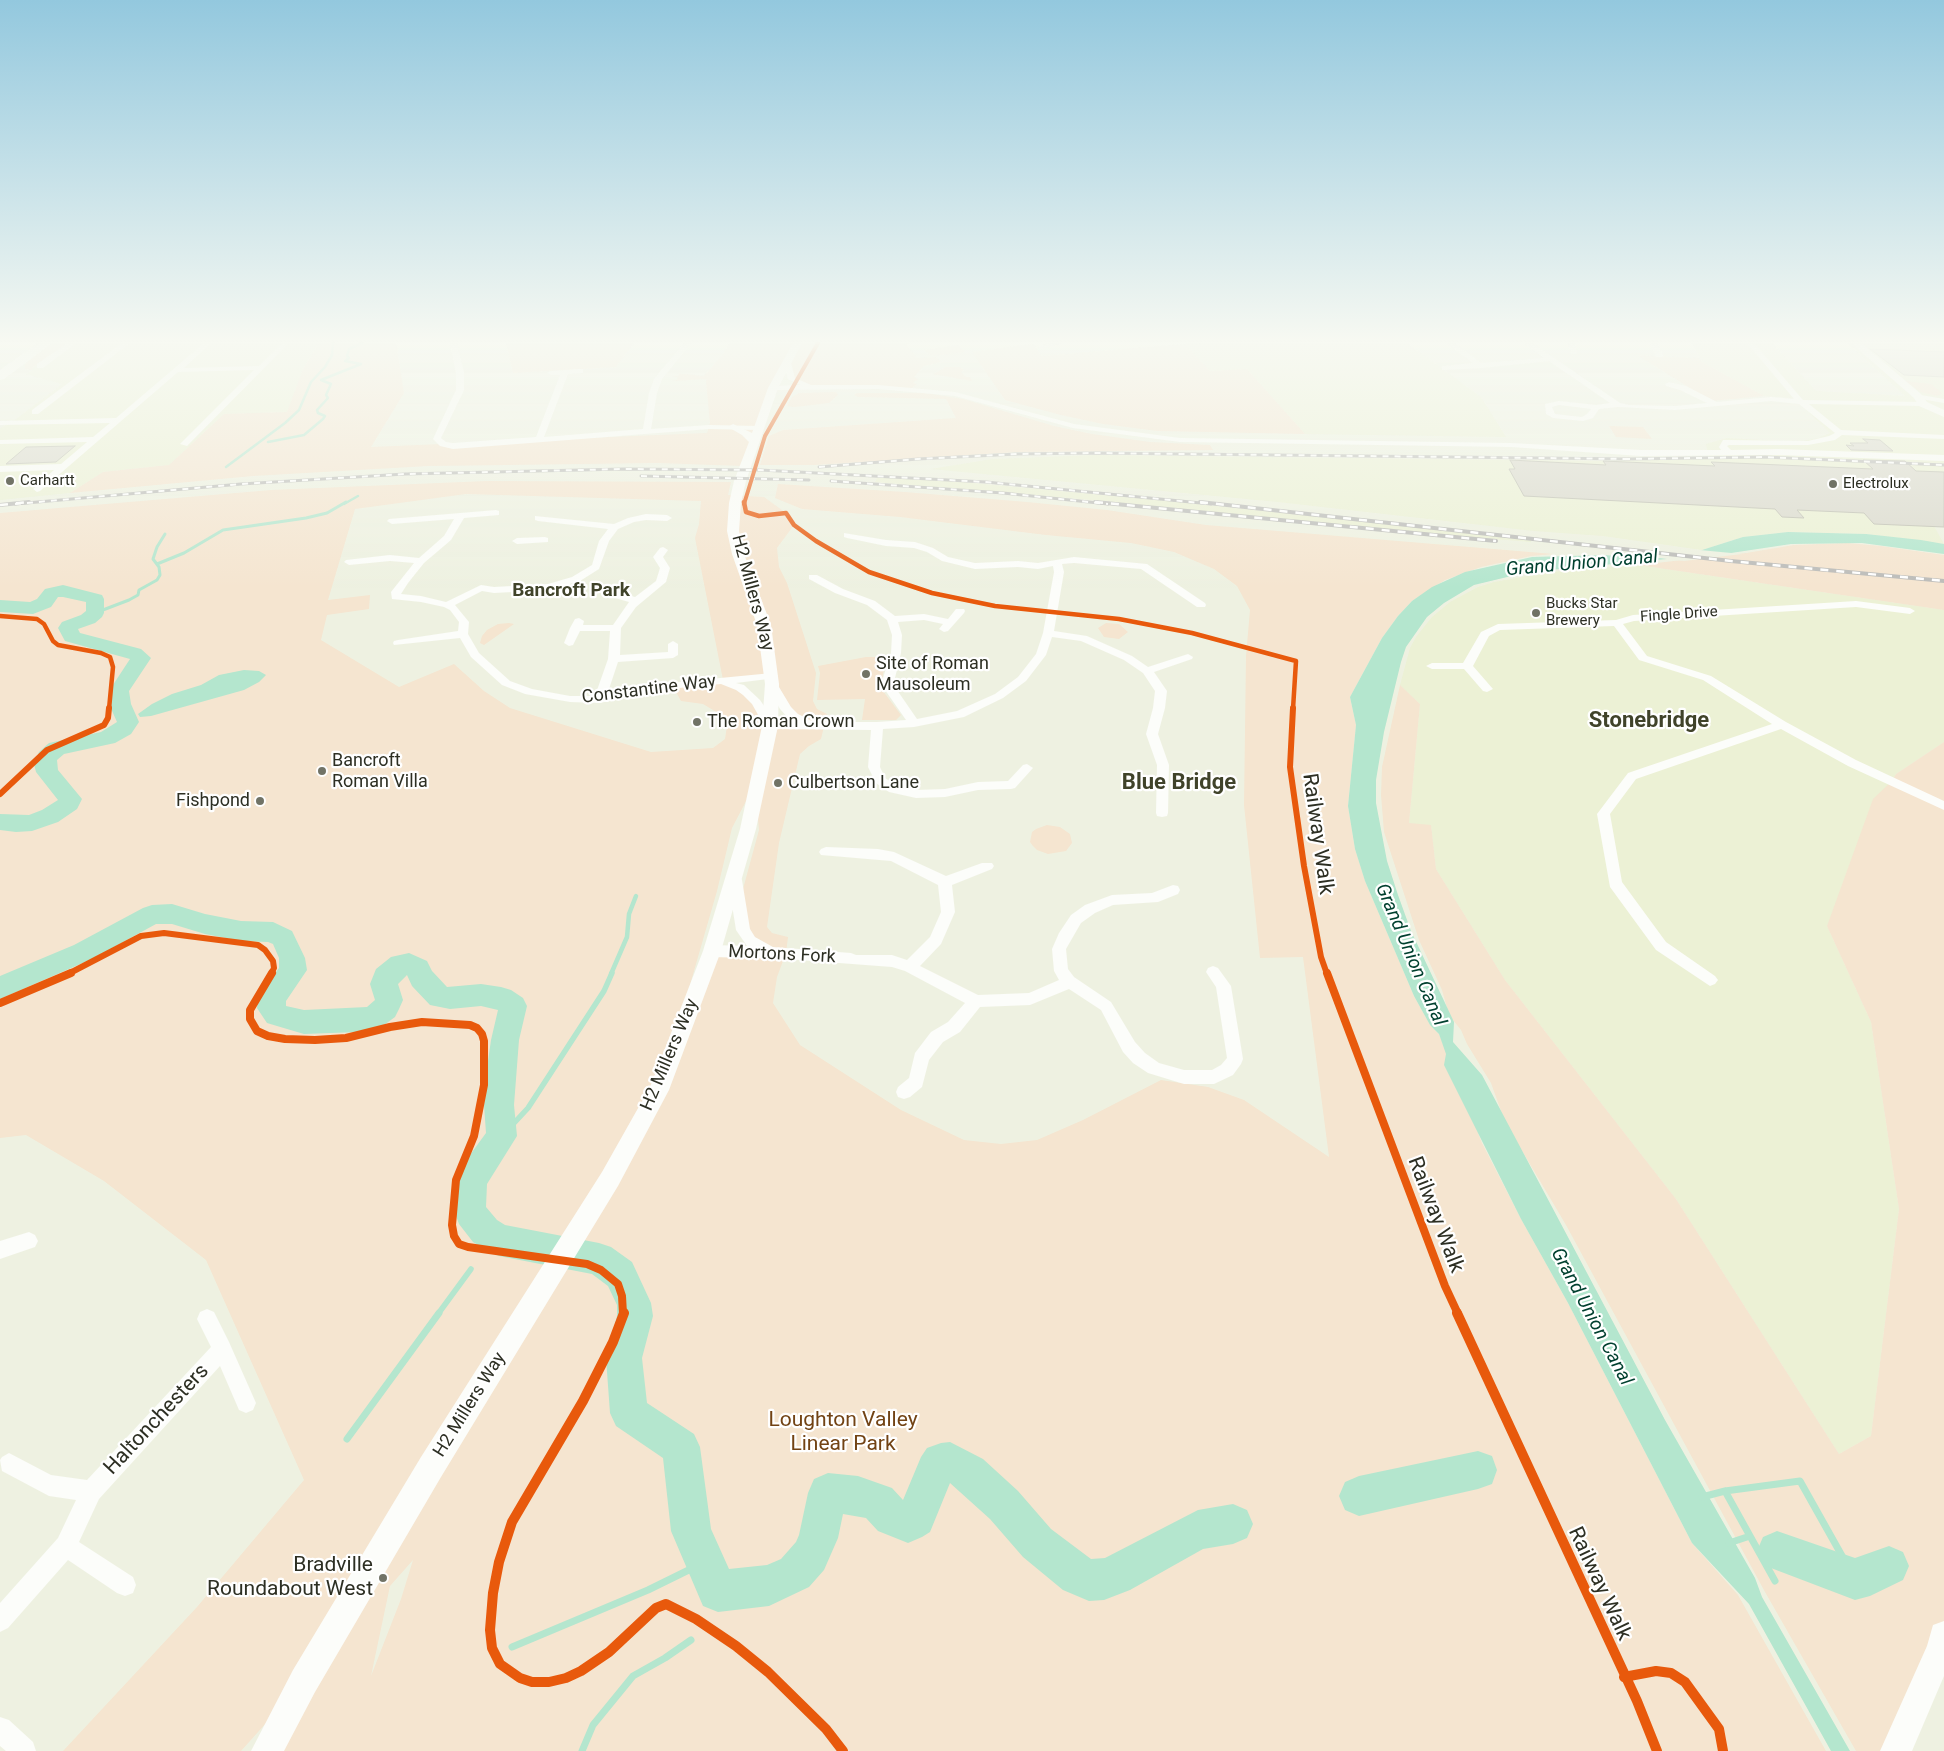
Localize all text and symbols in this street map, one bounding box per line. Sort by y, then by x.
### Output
place label: Carhartt [20,472,75,490]
marker: Carhartt [4,475,16,487]
place label: Electrolux [1843,475,1909,493]
marker: Electrolux [1827,478,1839,490]
street label: H2 Millers Way [726,532,778,654]
water label: Grand Union Canal [1505,546,1659,582]
district label: Bancroft Park [512,580,630,602]
place label: Bucks Star Brewery [1546,595,1618,630]
street label: Fingle Drive [1640,603,1718,627]
marker: Bucks Star Brewery [1530,607,1542,619]
place label: Site of Roman Mausoleum [876,653,989,696]
marker: Site of Roman Mausoleum [860,668,872,680]
street label: Constantine Way [581,671,717,709]
district label: Stonebridge [1589,708,1709,734]
place label: The Roman Crown [707,711,854,733]
marker: The Roman Crown [691,716,703,728]
place label: Bancroft Roman Villa [332,750,428,792]
marker: Bancroft Roman Villa [316,765,328,777]
district label: Blue Bridge [1122,770,1236,796]
place label: Culbertson Lane [788,772,919,794]
street label: Railway Walk [1296,772,1338,896]
marker: Culbertson Lane [772,777,784,789]
place label: Fishpond [176,790,250,812]
marker: Fishpond [254,795,266,807]
water label: Grand Union Canal [1370,880,1450,1030]
street label: Mortons Fork [728,941,836,969]
street label: H2 Millers Way [637,996,703,1114]
street label: Railway Walk [1401,1153,1469,1277]
water label: Grand Union Canal [1545,1244,1637,1390]
street label: H2 Millers Way [429,1349,511,1461]
street label: Haltonchesters [99,1359,215,1481]
park label: Loughton Valley Linear Park [768,1408,918,1458]
street label: Railway Walk [1562,1523,1636,1645]
place label: Bradville Roundabout West [207,1553,373,1603]
marker: Bradville Roundabout West [377,1572,389,1584]

